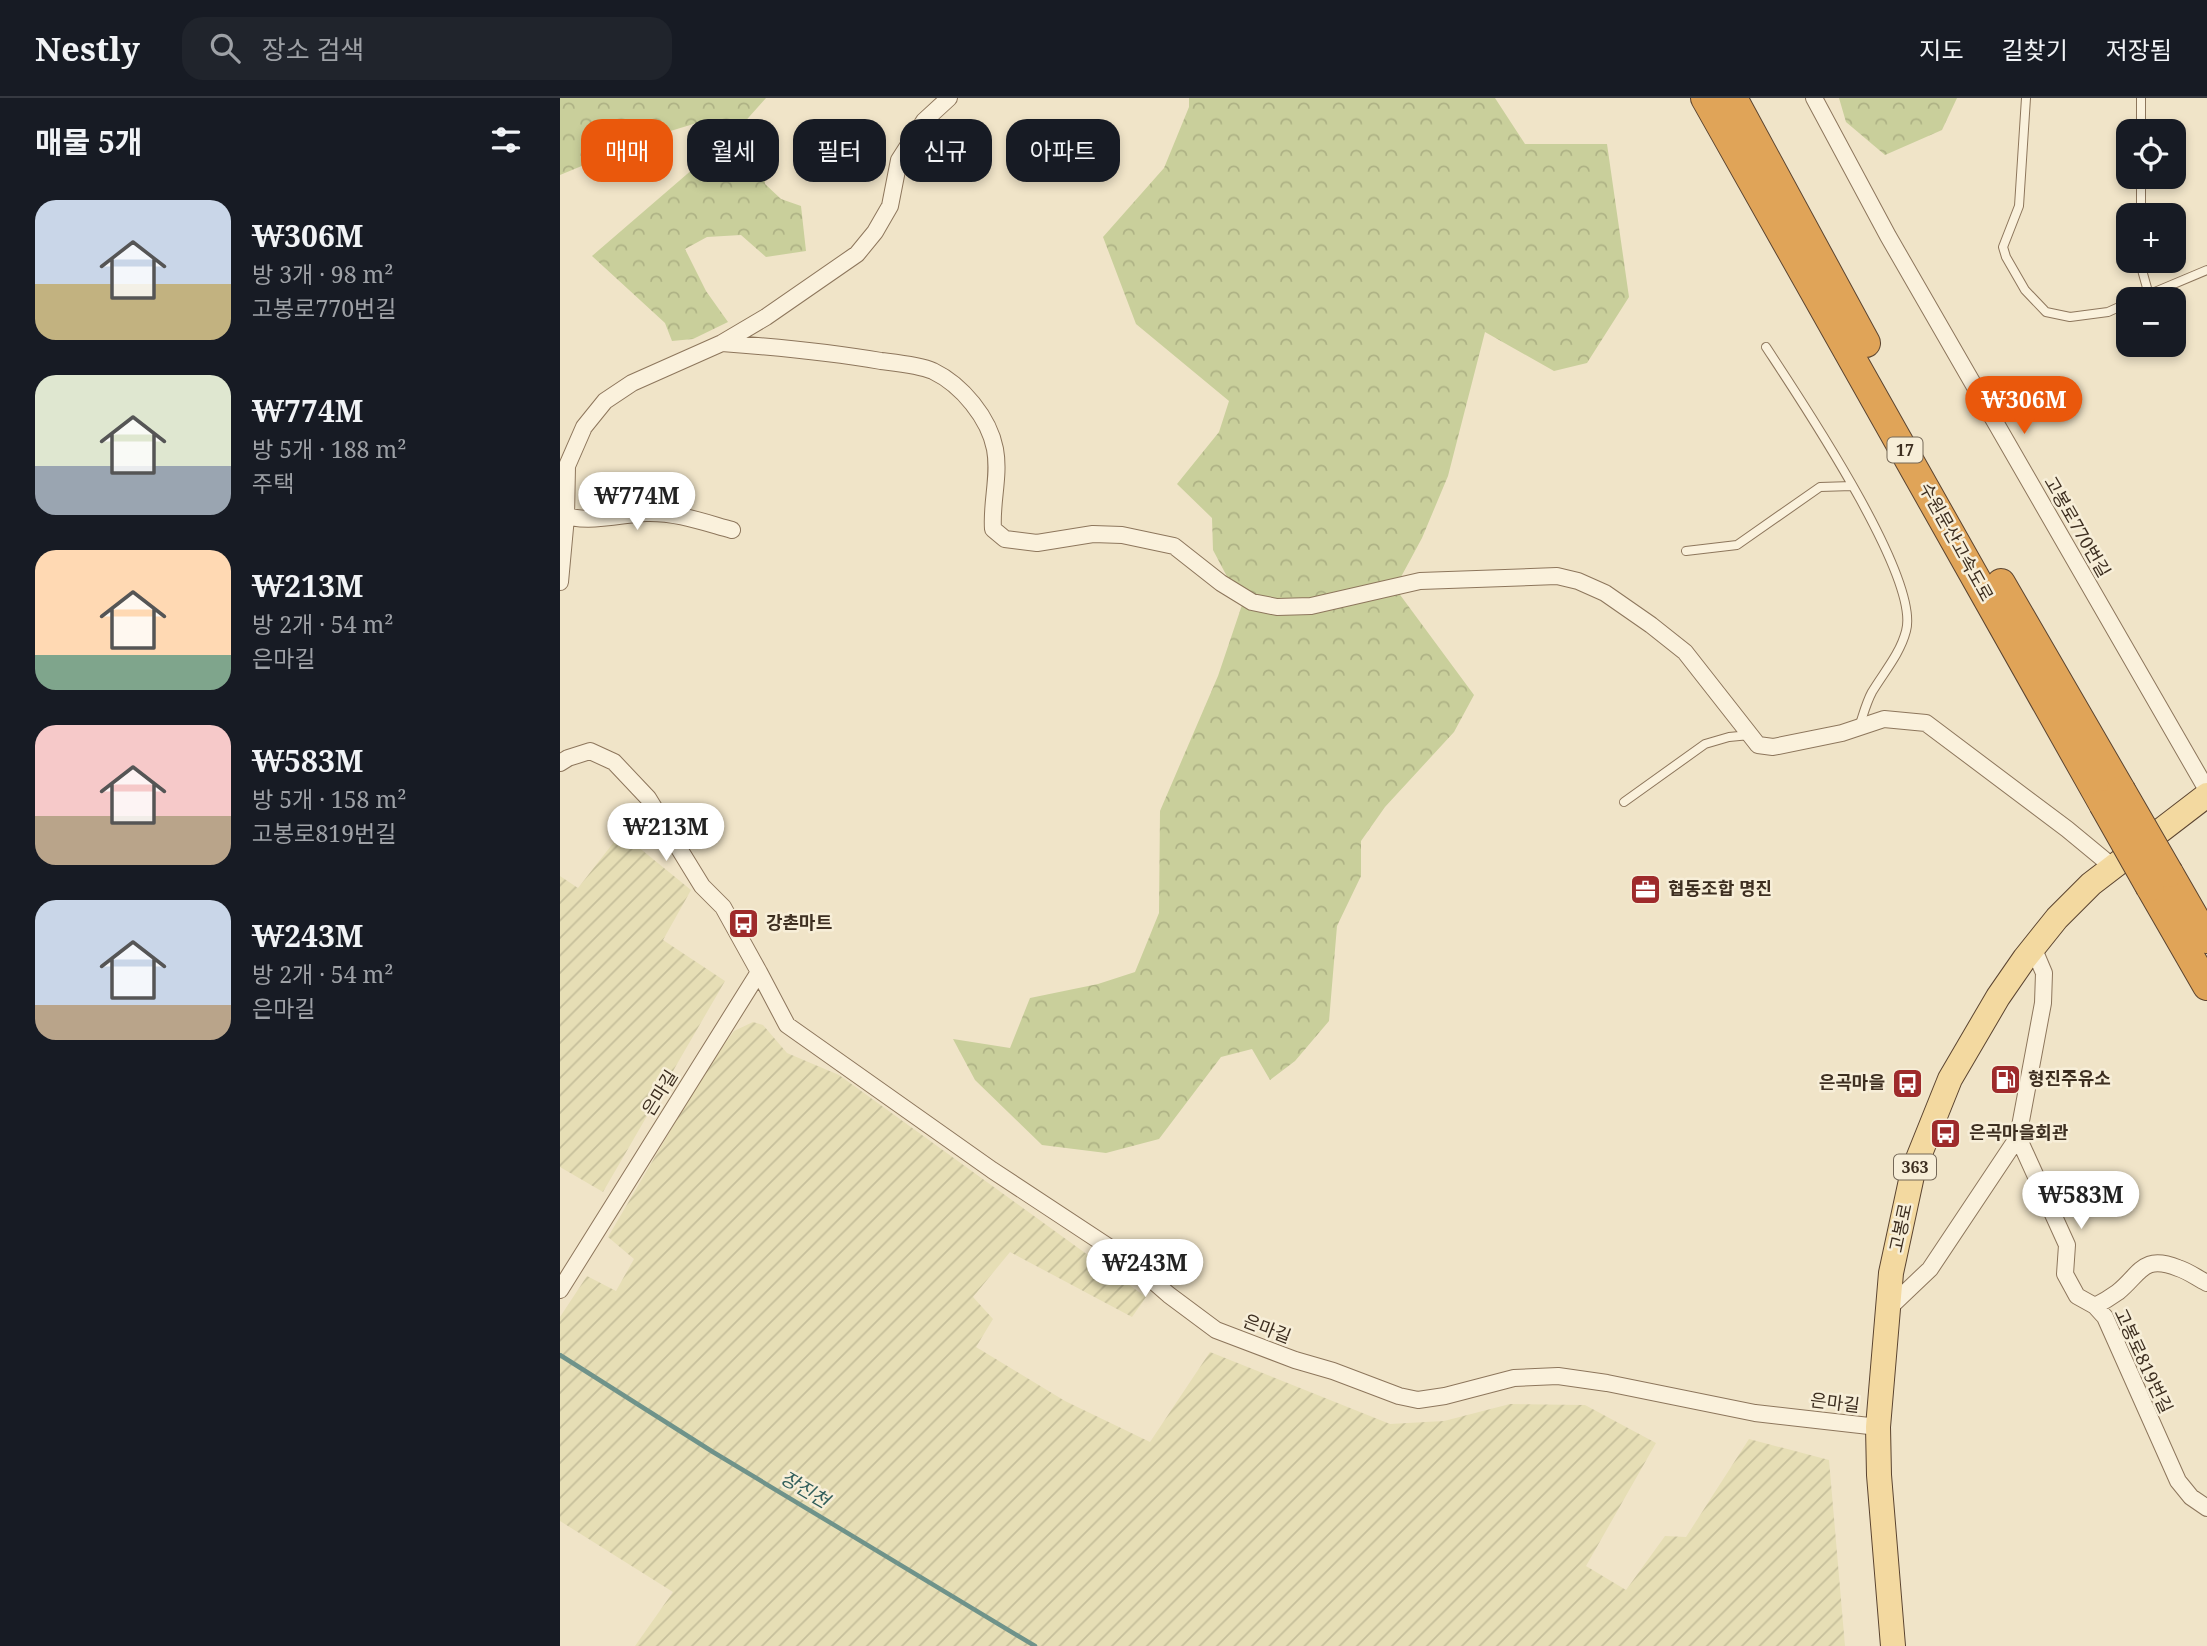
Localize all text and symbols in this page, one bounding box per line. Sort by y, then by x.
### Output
search box [182,17,672,80]
text: Nestly [35,26,140,71]
icon: search [206,29,244,67]
text: 장소 검색 [262,31,364,67]
text: 지도 [1919,33,1964,66]
text: 길찾기 [2002,33,2068,66]
text: 저장됨 [2106,33,2172,66]
chip: 매매 [581,119,673,182]
chip: 월세 [687,119,779,182]
chip: 필터 [793,119,886,182]
chip: 신규 [900,119,992,182]
chip: 아파트 [1006,119,1120,182]
map controls [2116,119,2186,357]
button: locate [2116,119,2186,189]
text: 매물 5개 [35,121,143,162]
icon: filters [487,121,525,159]
button: + [2116,203,2186,273]
text: ₩306M [252,215,363,256]
icon: home [91,228,175,312]
text: 방 3개 · 98 m² [252,258,394,290]
button: − [2116,287,2186,357]
text: 고봉로770번길 [252,292,396,324]
pin: ₩306M [1975,376,2073,436]
text: ₩306M [1981,383,2067,415]
text: ₩774M [252,390,363,431]
icon: home [91,403,175,487]
text: 방 5개 · 188 m² [252,433,406,465]
road number: 17 [1888,438,1922,462]
text: 주택 [252,467,294,499]
pin: ₩774M [588,472,686,532]
street label: 고봉로770번길 [2039,472,2117,581]
street label: 수원문산고속도로 [1914,478,1999,605]
text: ₩774M [594,479,680,511]
text: ₩213M [252,565,363,606]
icon: home [91,578,175,662]
text: 방 2개 · 54 m² [252,608,394,640]
text: 은마길 [252,642,315,674]
text: ₩583M [252,740,363,781]
icon: home [91,753,175,837]
text: 방 5개 · 158 m² [252,783,406,815]
pin: ₩213M [617,804,715,863]
text: ₩213M [623,810,709,842]
text: 고봉로819번길 [252,817,396,849]
office icon: 협동조합 명진 [1628,872,1662,906]
place label: 협동조합 명진 [1668,876,1772,900]
bus stop icon: 강촌마트 [726,906,760,940]
place label: 강촌마트 [766,910,832,934]
text: ₩243M [252,915,363,956]
icon: home [91,928,175,1012]
text: 방 2개 · 54 m² [252,958,394,990]
text: 은마길 [252,992,315,1024]
fuel station icon: 형진주유소 [1988,1062,2022,1096]
street label: 은마길 [636,1065,682,1120]
bus stop icon: 은곡마을 [1891,1066,1925,1100]
place label: 형진주유소 [2028,1066,2111,1090]
place label: 은곡마을 [1819,1070,1885,1094]
bus stop icon: 은곡마을회관 [1929,1116,1963,1150]
place label: 은곡마을회관 [1969,1120,2069,1144]
road number: 363 [1894,1154,1936,1180]
pin: ₩583M [2032,1172,2130,1231]
text: ₩583M [2038,1178,2124,1210]
street label: 고봉로 [1883,1201,1917,1255]
pin: ₩243M [1096,1240,1194,1299]
text: ₩243M [1102,1246,1188,1278]
street label: 고봉로819번길 [2109,1304,2179,1417]
street label: 은마길 [1240,1308,1295,1348]
street label: 은마길 [1809,1387,1861,1417]
water label: 장진천 [776,1464,835,1514]

